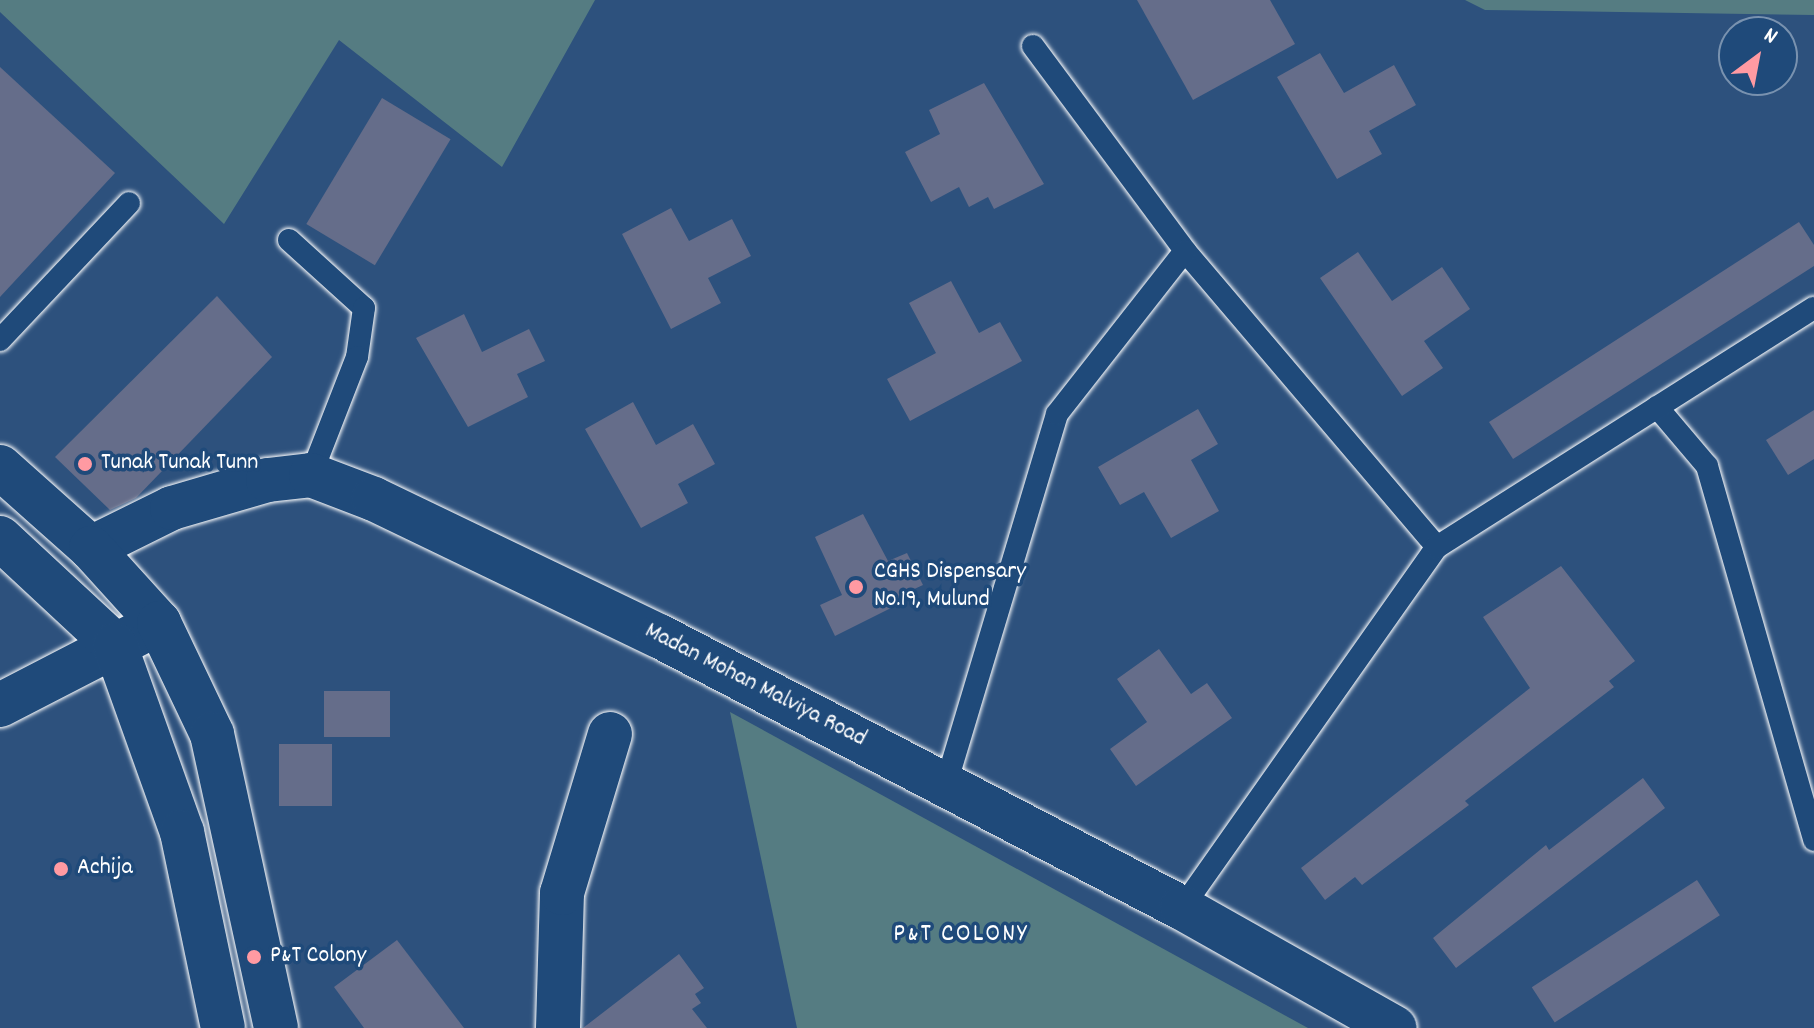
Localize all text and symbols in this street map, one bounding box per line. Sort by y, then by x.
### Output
north arrow [1718,16,1798,96]
text: N [1757,21,1783,53]
place label: Tunak Tunak Tunn [101,450,258,478]
marker: Tunak Tunak Tunn [76,455,94,473]
place label: CGHS Dispensary No.19, Mulund [874,559,1026,615]
marker: CGHS Dispensary No.19, Mulund [845,576,867,598]
street label: Madan Mohan Malviya Road [639,618,871,754]
place label: Achija [77,855,133,883]
marker: Achija [52,860,70,878]
district label: P&T COLONY [893,919,1029,951]
place label: P&T Colony [270,943,366,971]
marker: P&T Colony [245,948,263,966]

